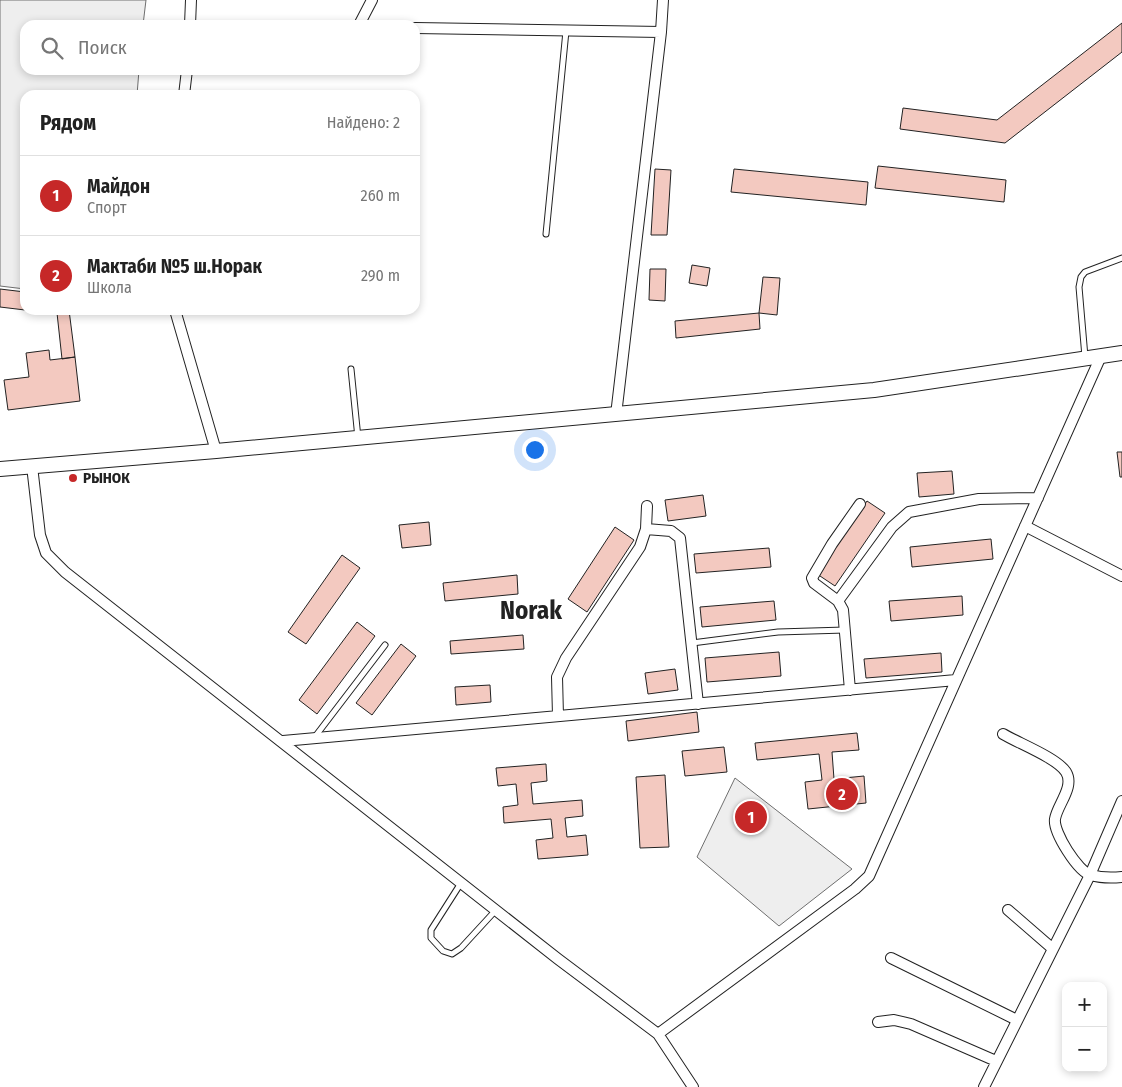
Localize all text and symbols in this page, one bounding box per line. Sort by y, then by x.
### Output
search box [20,20,420,75]
icon: search [38,34,66,62]
text: Поиск [78,36,127,59]
text: Рядом [40,110,96,136]
text: Найдено: 2 [327,113,400,132]
text: Майдон [87,175,150,198]
text: 1 [53,186,59,205]
text: 260 m [361,186,400,205]
text: Спорт [87,198,126,217]
text: Мактаби №5 ш.Норак [87,255,262,278]
text: 2 [52,266,60,285]
text: 290 m [361,266,400,285]
text: Школа [87,278,132,297]
your location [522,437,548,463]
place label: РЫНОК [83,469,130,487]
marker: РЫНОК [67,472,79,484]
district label: Norak [500,596,562,626]
pin: 2 [826,775,858,813]
pin: 1 [735,798,767,836]
map controls [1062,982,1107,1072]
button: + [1062,982,1107,1027]
button: − [1062,1027,1107,1072]

